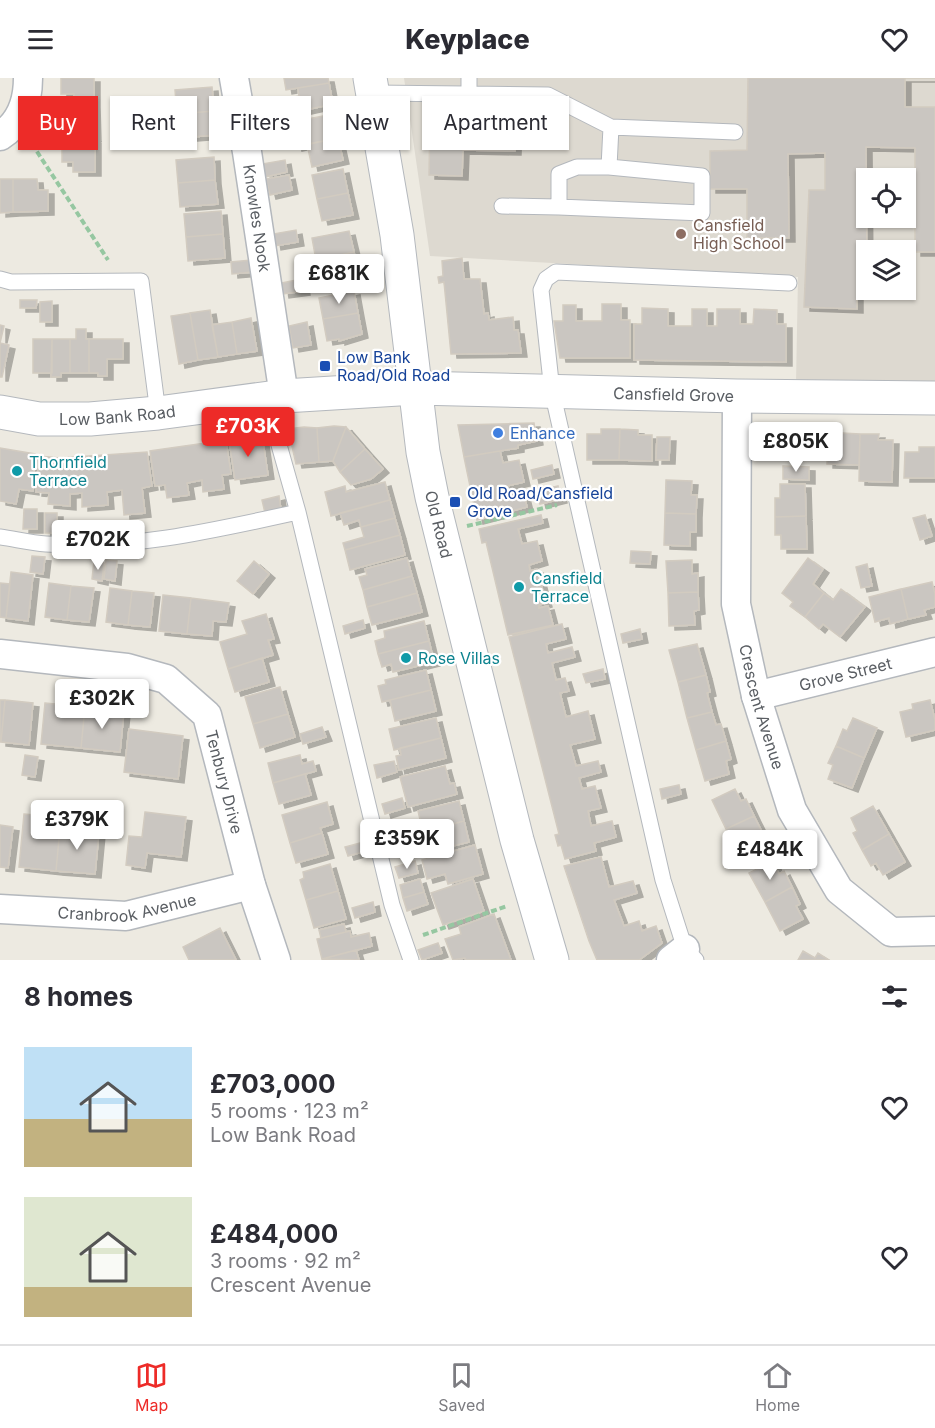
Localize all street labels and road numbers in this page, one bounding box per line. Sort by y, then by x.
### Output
street label: Knowles Nook [239,163,275,274]
street label: Cansfield Grove [613,383,734,406]
street label: Low Bank Road [59,401,177,429]
street label: Old Road [421,489,457,560]
street label: Crescent Avenue [735,642,789,772]
street label: Grove Street [797,653,894,695]
street label: Tenbury Drive [201,728,247,836]
street label: Cranbrook Avenue [57,889,198,926]

